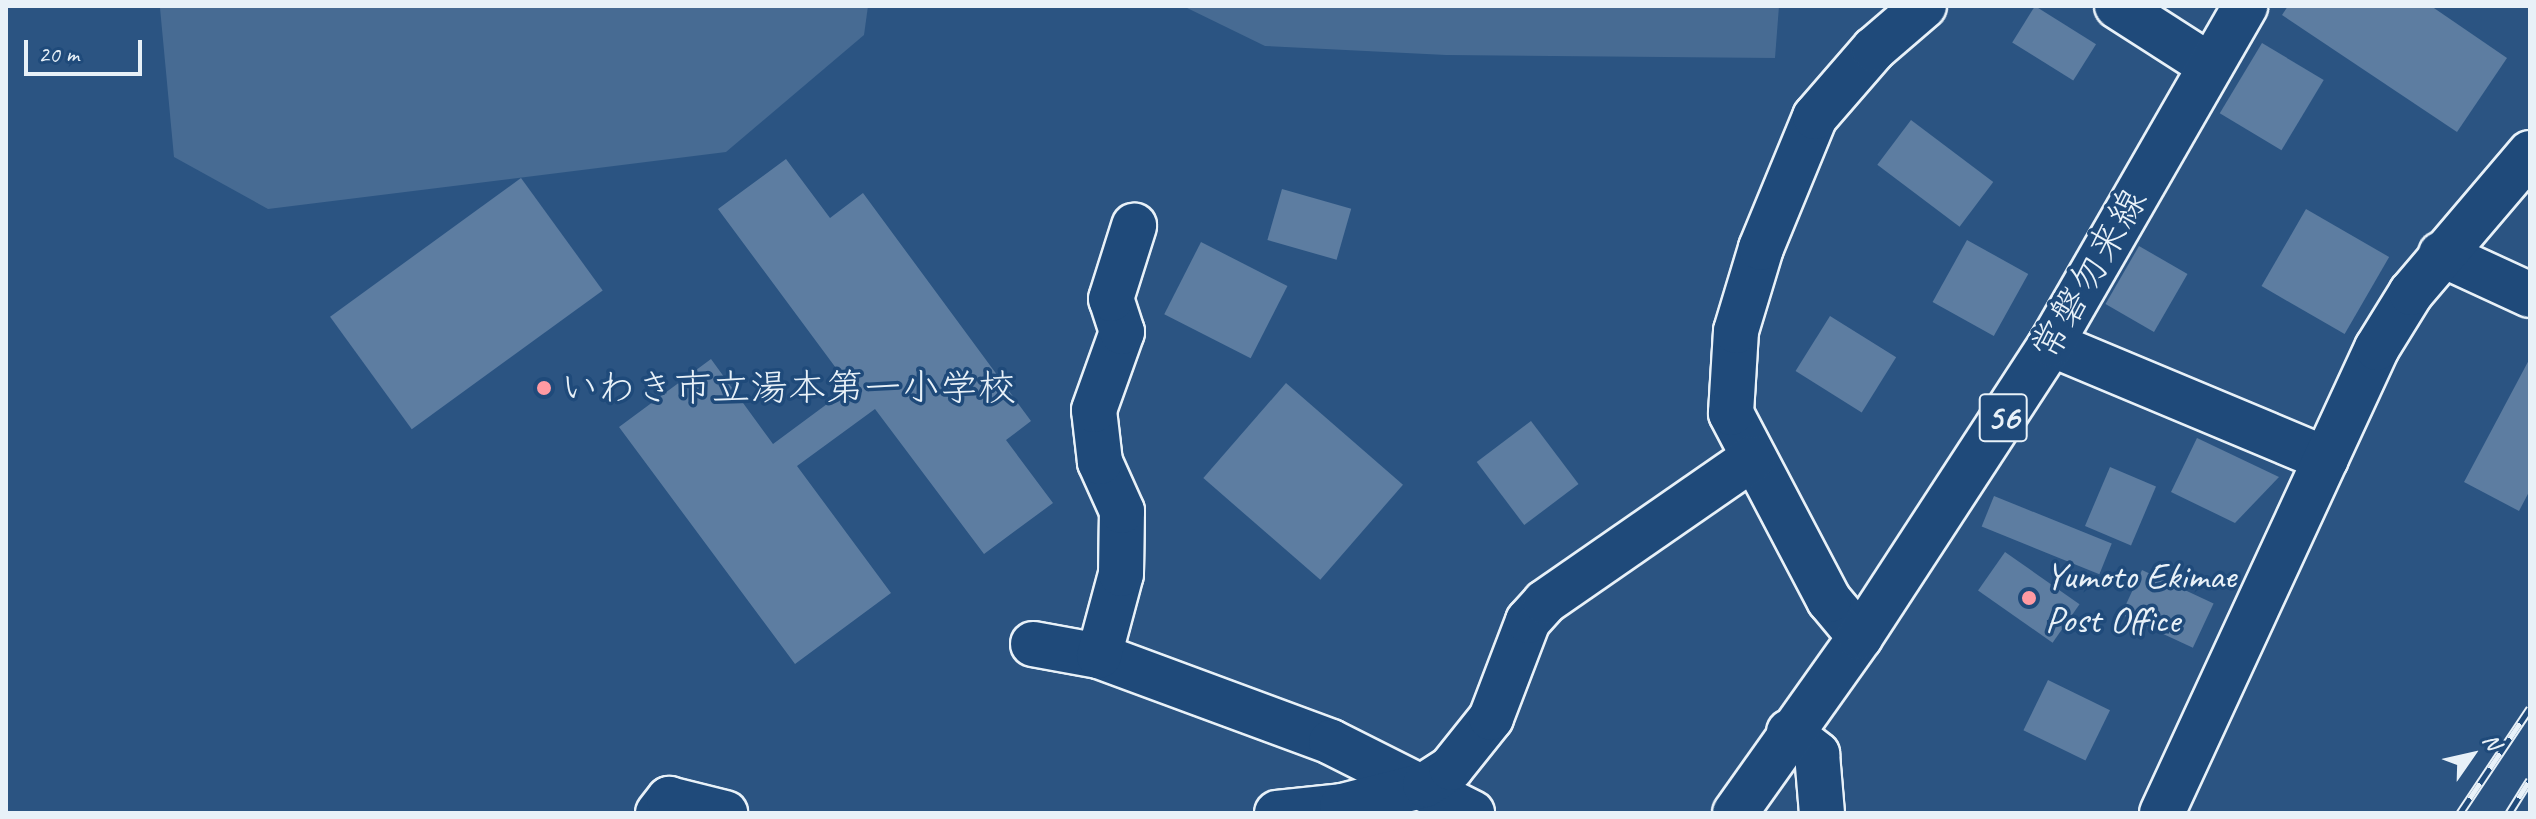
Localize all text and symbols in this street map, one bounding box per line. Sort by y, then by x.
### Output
scale bar [28,24,146,74]
text: 20 m [38,39,79,69]
street label: 常磐勿来線 [2022,180,2156,368]
place label: いわき市立湯本第一小学校 [560,365,1016,411]
marker: いわき市立湯本第一小学校 [535,379,553,397]
road number: 56 [1977,386,2029,450]
place label: Yumoto Ekimae Post Office [2045,553,2238,642]
marker: Yumoto Ekimae Post Office [2020,589,2038,607]
north arrow [2432,715,2512,795]
text: N [2476,728,2507,755]

